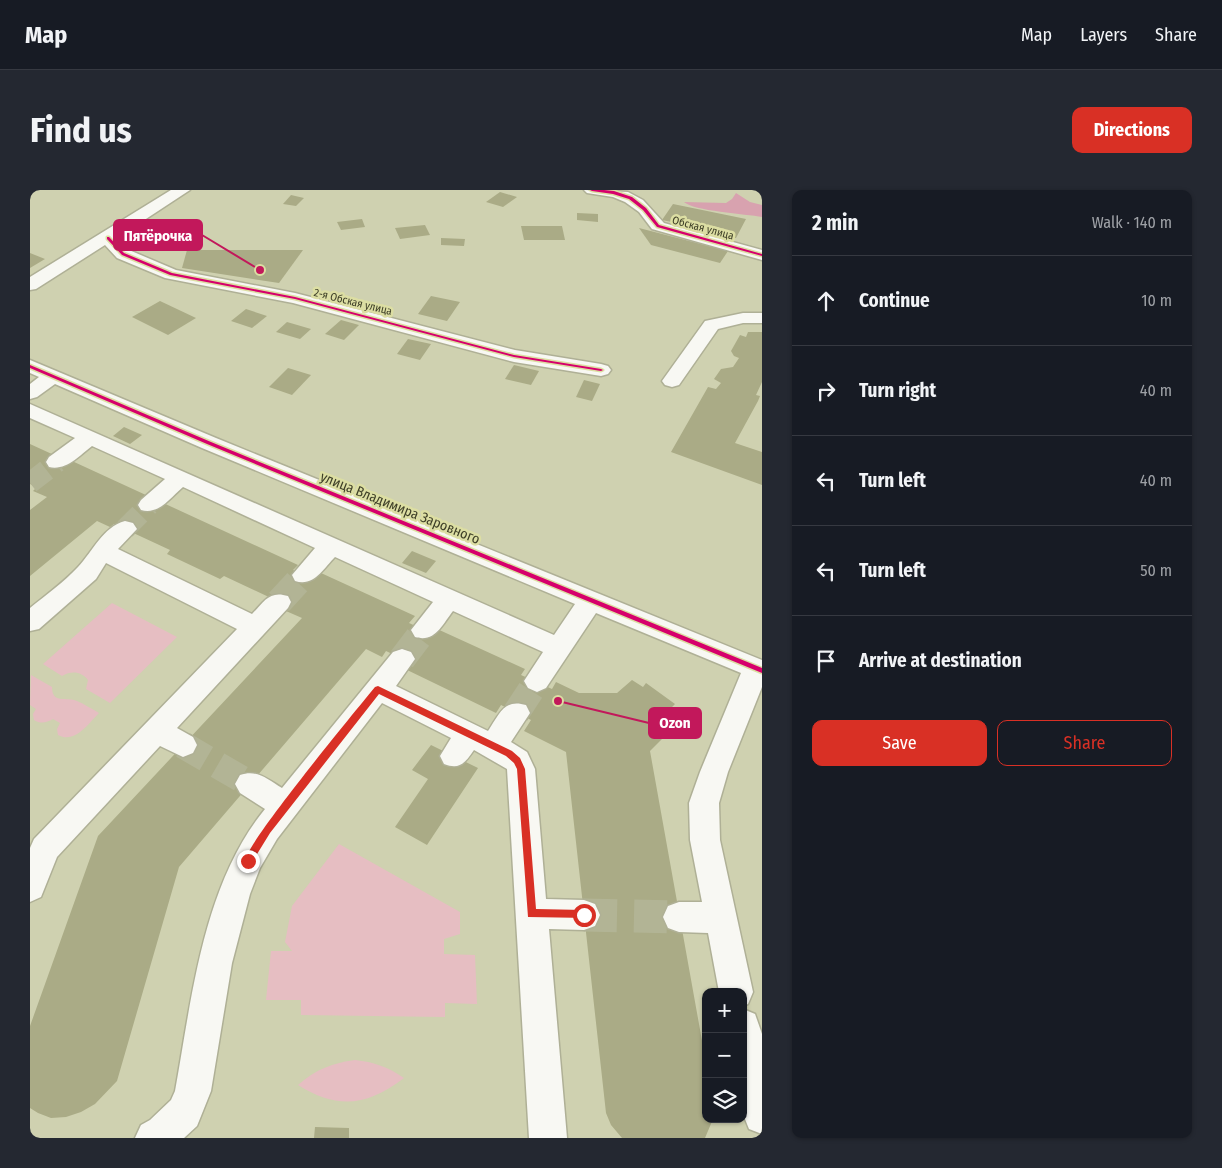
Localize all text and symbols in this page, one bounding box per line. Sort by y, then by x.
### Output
text: Map [25,21,67,49]
text: Map [1021,24,1052,46]
text: Layers [1080,24,1127,46]
text: Share [1155,24,1197,46]
button: Directions [1072,107,1192,153]
text: Find us [30,109,132,151]
text: 2 min [812,210,859,236]
text: Walk · 140 m [1092,213,1172,232]
street label: Обская улица [671,214,735,242]
callout: Пятёрочка [114,220,202,250]
text: Пятёрочка [124,227,193,245]
street label: 2-я Обская улица [313,286,393,318]
icon: ahead [812,287,840,315]
text: Continue [859,289,930,312]
text: 10 m [1141,291,1172,310]
icon: right [812,377,840,405]
text: Turn right [859,379,936,402]
text: 40 m [1140,381,1172,400]
icon: left [812,467,840,495]
street label: улица Владимира Заровного [318,468,482,548]
text: Turn left [859,469,926,492]
text: 40 m [1140,471,1172,490]
icon: left [812,557,840,585]
text: Turn left [859,559,926,582]
text: 50 m [1140,561,1172,580]
icon: arrive [812,647,840,675]
text: Arrive at destination [859,649,1022,672]
callout: Ozon [649,708,701,738]
text: Ozon [659,714,691,732]
button: Save [812,720,987,766]
button: Share [997,720,1172,766]
route end [237,850,260,873]
route start [573,904,596,927]
map controls [702,988,747,1123]
button: + [702,988,747,1033]
button: − [702,1033,747,1078]
button: layers [702,1078,747,1123]

